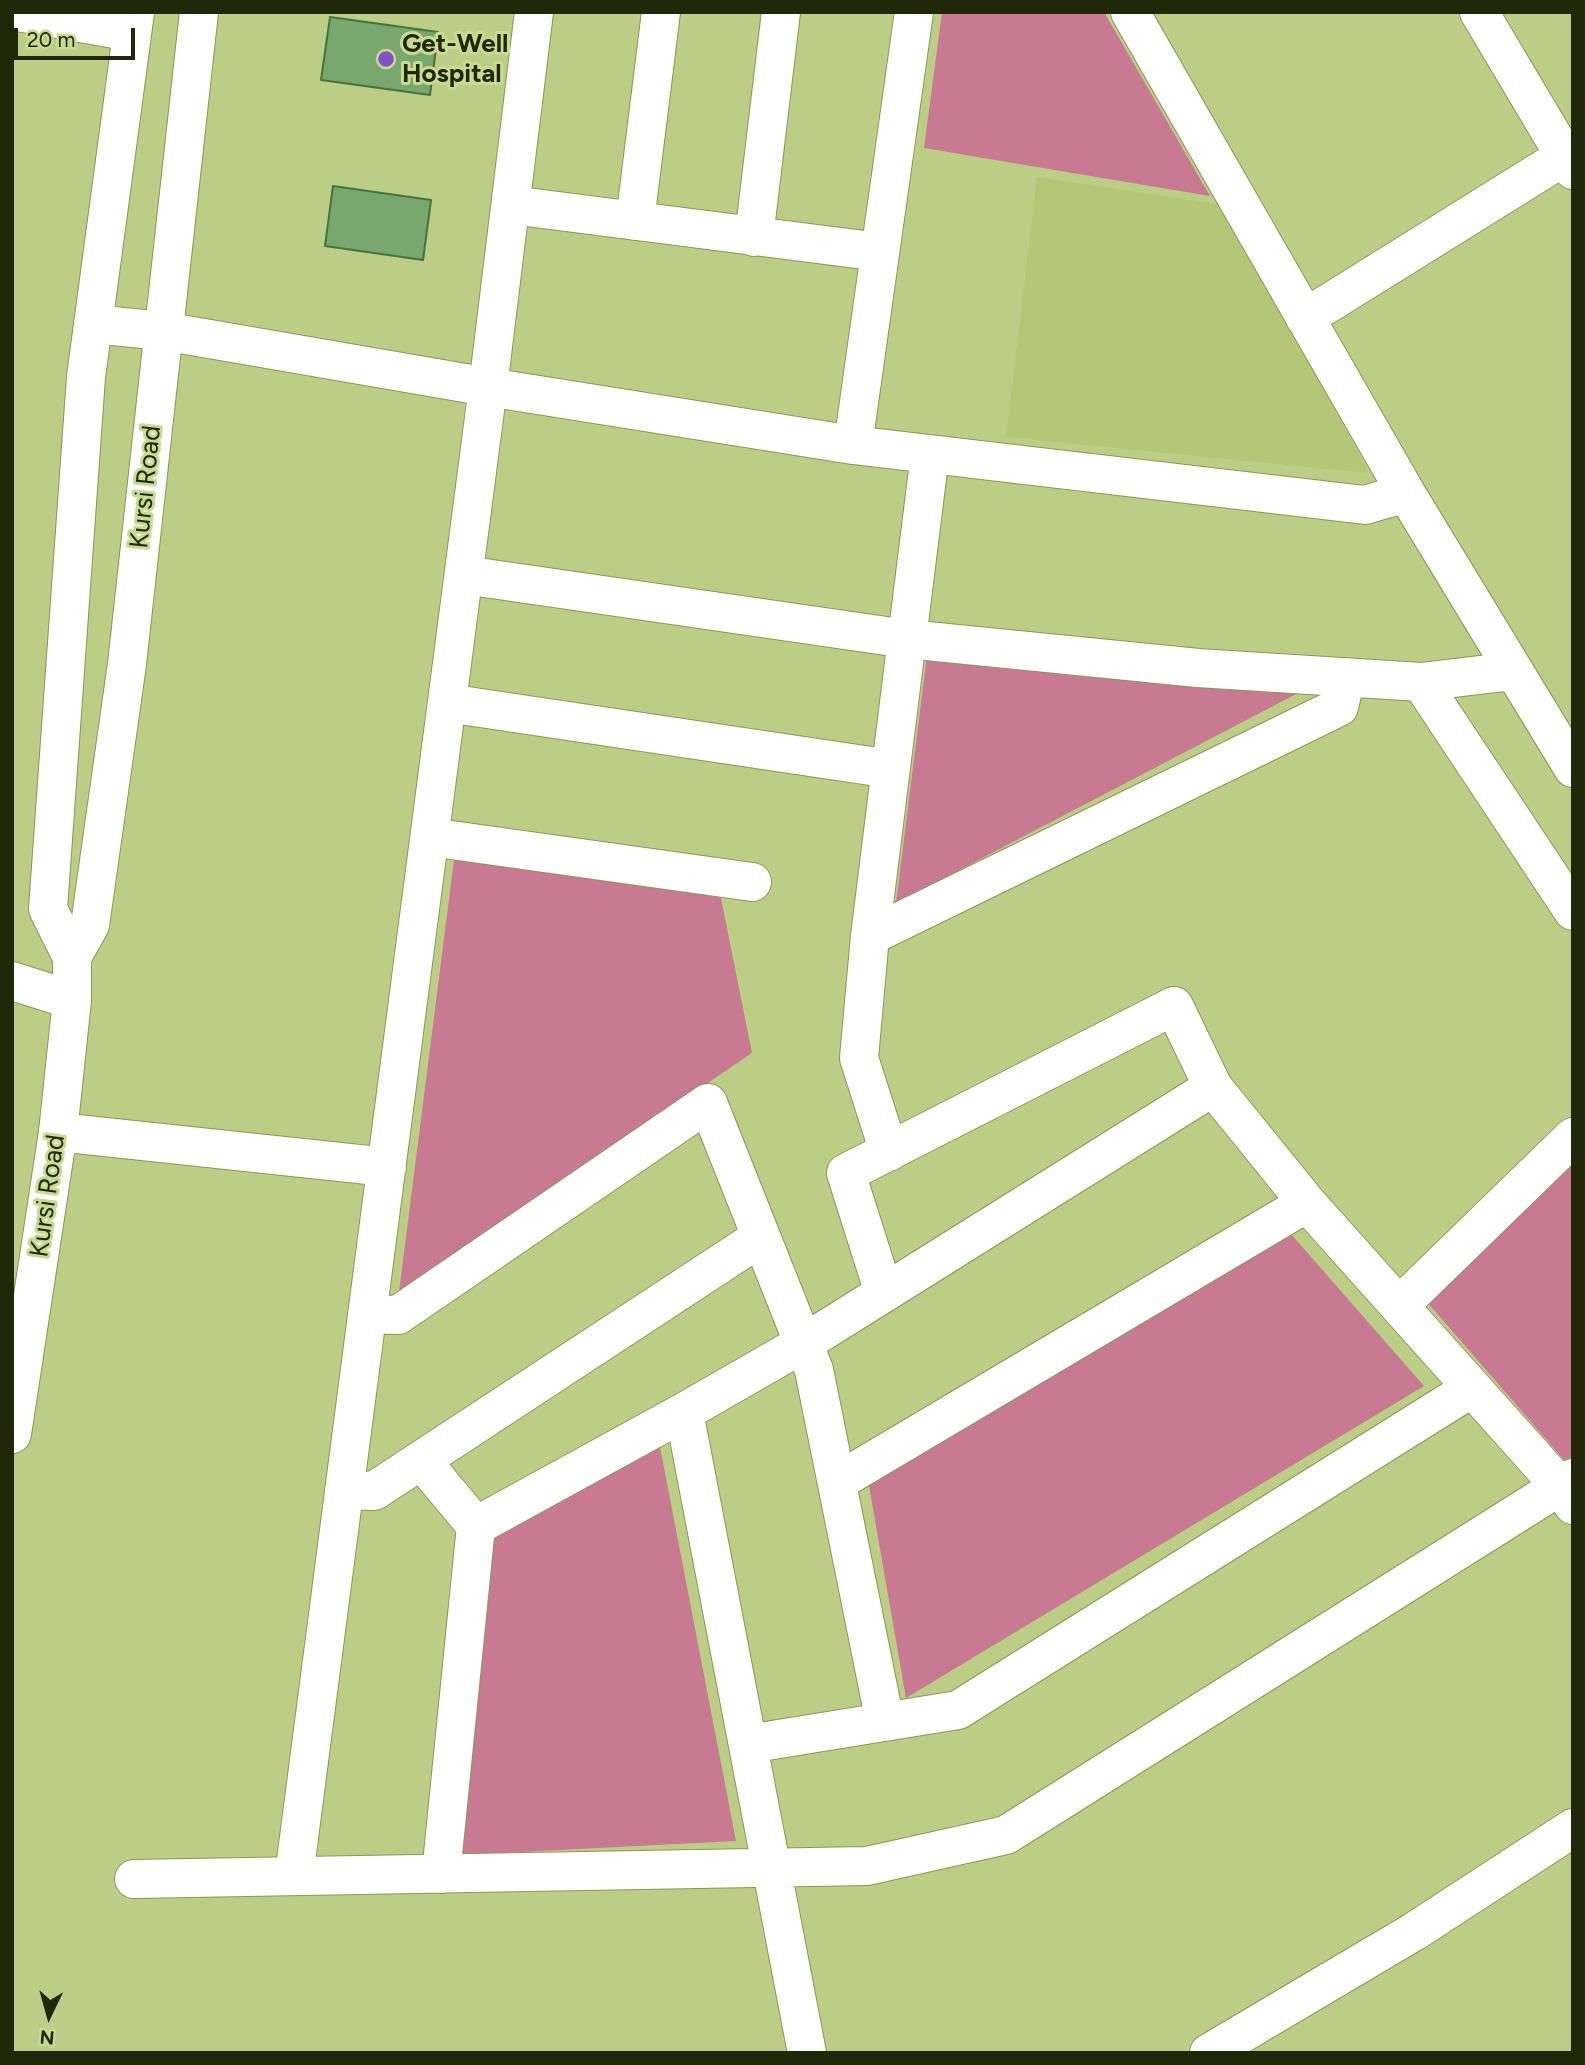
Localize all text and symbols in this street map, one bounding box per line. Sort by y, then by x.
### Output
scale bar [18,14,138,58]
text: 20 m [27,27,75,52]
place label: Get-Well Hospital [402,28,508,90]
marker: Get-Well Hospital [376,49,396,69]
street label: Kursi Road [124,424,168,550]
street label: Kursi Road [24,1133,72,1259]
north arrow [14,1981,84,2051]
text: N [39,2025,55,2050]

